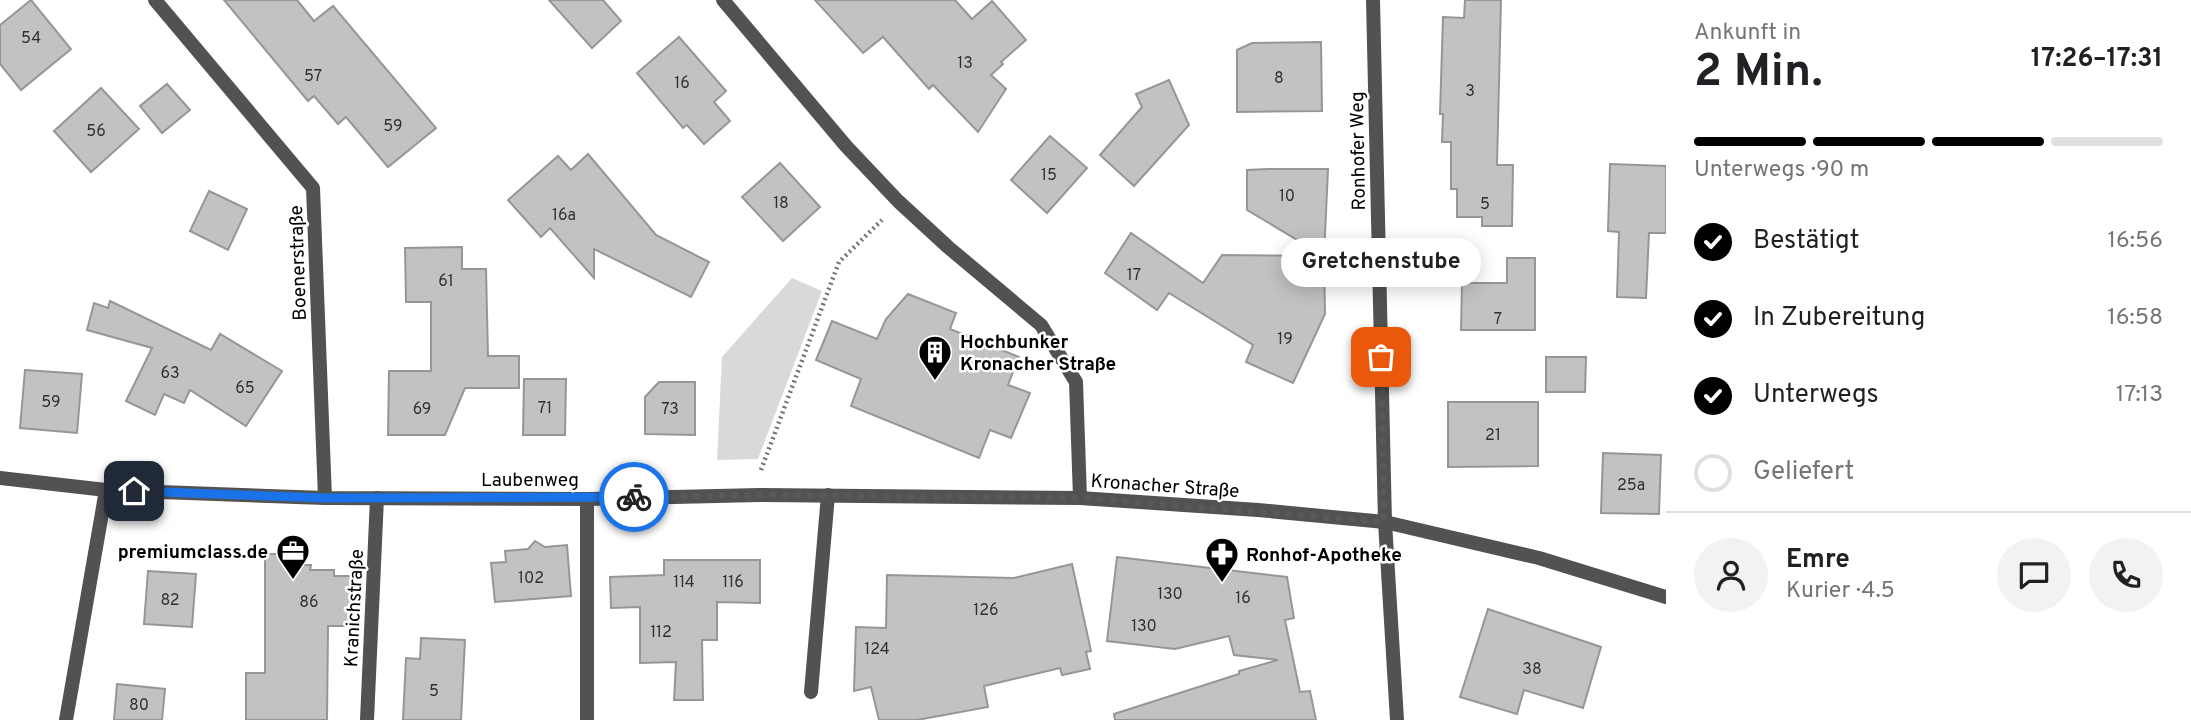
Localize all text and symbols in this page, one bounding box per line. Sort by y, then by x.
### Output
text: Ankunft in [1694,19,1801,48]
house number: 54 [21,29,41,49]
text: 17:26–17:31 [2031,43,2163,76]
text: 2 Min. [1694,44,1823,103]
house number: 13 [957,54,973,74]
house number: 57 [304,67,322,87]
house number: 8 [1274,69,1284,89]
house number: 16 [674,74,690,94]
house number: 3 [1465,82,1475,102]
street label: Ronhofer Weg [1346,91,1372,211]
house number: 59 [383,117,403,137]
house number: 56 [86,122,106,142]
text: Unterwegs · 90 m [1694,156,1869,185]
house number: 15 [1041,166,1057,186]
house number: 10 [1279,187,1295,207]
house number: 18 [773,194,789,214]
house number: 5 [1480,195,1490,215]
street label: Boenerstraße [285,205,313,321]
house number: 16a [552,206,576,226]
icon: check [1694,223,1732,261]
text: Bestätigt [1753,225,1860,258]
text: 16:56 [2108,227,2163,256]
callout: Gretchenstube [1281,238,1481,287]
text: Gretchenstube [1301,248,1461,277]
house number: 17 [1127,266,1141,286]
house number: 61 [438,272,454,292]
icon: check [1694,300,1732,338]
text: In Zubereitung [1753,302,1925,335]
text: 16:58 [2107,304,2163,333]
house number: 7 [1494,310,1502,330]
pin [1351,327,1411,387]
house number: 19 [1277,330,1293,350]
place label: Hochbunker Kronacher Straße [960,331,1116,377]
building icon: Hochbunker Kronacher Straße [916,333,954,382]
icon: bag [1362,338,1400,376]
house number: 63 [160,364,180,384]
icon: check [1694,377,1732,415]
house number: 65 [235,379,255,399]
text: Unterwegs [1753,379,1879,412]
text: 17:13 [2116,381,2163,410]
house number: 59 [41,393,61,413]
house number: 71 [538,399,552,419]
house number: 69 [413,400,431,420]
house number: 73 [661,400,679,420]
house number: 21 [1485,426,1501,446]
text: Geliefert [1753,456,1854,489]
pin [104,461,164,521]
courier [599,462,669,532]
street label: Laubenweg [481,469,579,493]
street label: Kronacher Straße [1090,470,1240,504]
icon: home [115,472,153,510]
house number: 25a [1617,476,1645,496]
icon: bike [615,478,653,516]
office icon: premiumclass.de [274,532,312,581]
pharmacy icon: Ronhof-Apotheke [1203,535,1241,584]
button: person [1694,538,1768,612]
button: chat [1997,538,2071,612]
button: phone [2089,538,2163,612]
place label: premiumclass.de [118,541,268,565]
place label: Ronhof-Apotheke [1246,544,1402,568]
text: Emre [1786,544,1850,577]
street label: Kranichstraße [340,548,370,668]
house number: 102 [518,569,544,589]
house number: 114 [673,573,695,593]
house number: 116 [722,573,744,593]
text: Kurier · 4.5 [1786,577,1895,606]
house number: 130 [1157,585,1183,605]
house number: 16 [1235,589,1251,609]
house number: 82 [160,591,180,611]
house number: 86 [299,593,319,613]
house number: 126 [973,601,999,621]
house number: 130 [1131,617,1157,637]
house number: 112 [650,623,672,643]
house number: 124 [864,640,890,660]
house number: 38 [1522,660,1542,680]
house number: 5 [429,682,439,702]
house number: 80 [129,696,149,716]

